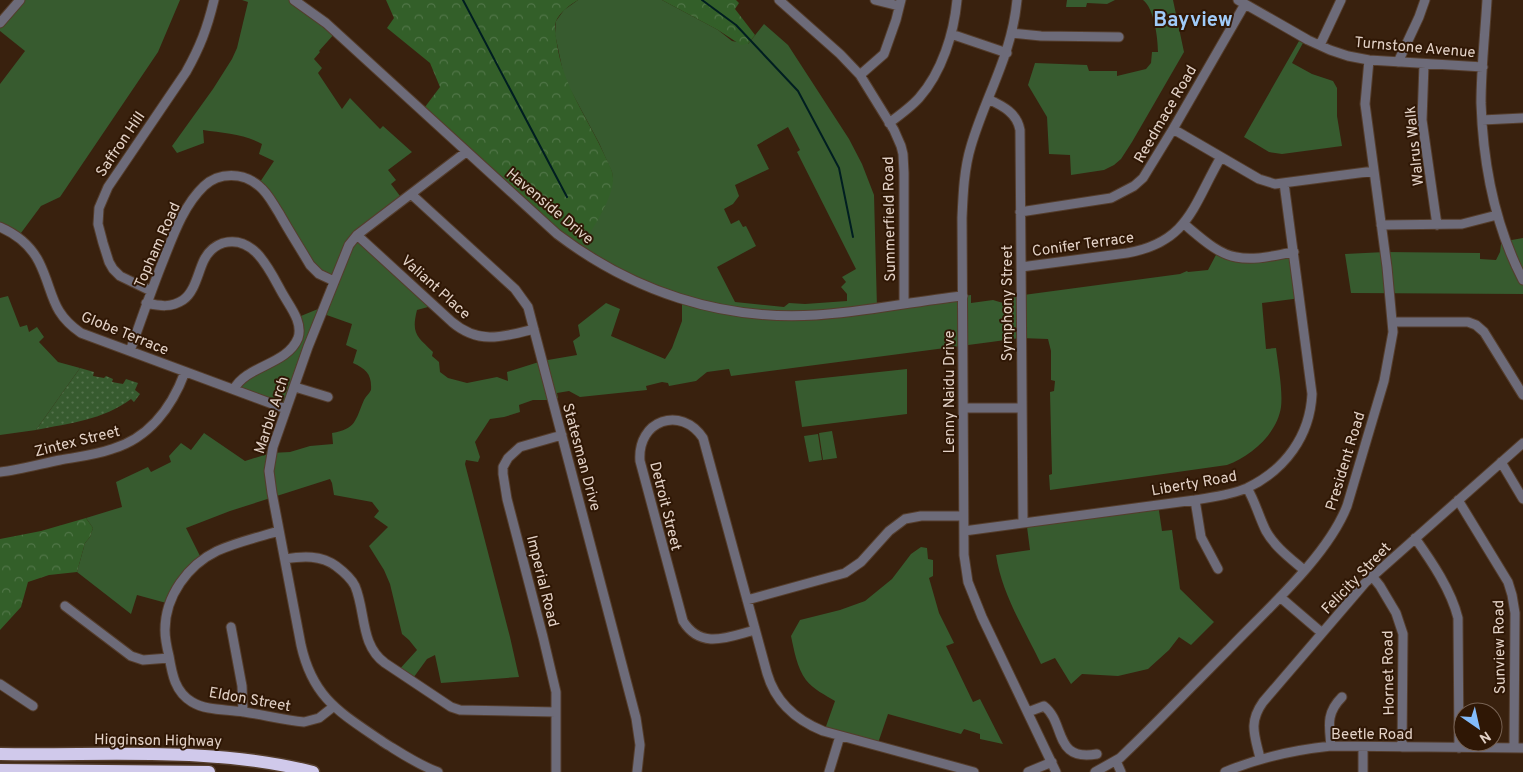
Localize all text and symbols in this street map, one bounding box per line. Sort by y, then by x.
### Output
district label: Bayview [1153,8,1233,34]
street label: Turnstone Avenue [1354,34,1476,63]
street label: Reedmace Road [1131,63,1202,167]
street label: Walrus Walk [1402,105,1429,187]
street label: Saffron Hill [92,108,150,181]
street label: Summerfield Road [880,156,901,282]
street label: Havenside Drive [501,165,597,249]
street label: Topham Road [131,200,186,291]
street label: Conifer Terrace [1031,229,1135,262]
street label: Symphony Street [999,245,1018,361]
street label: Valiant Place [396,252,474,324]
street label: Globe Terrace [78,308,171,361]
street label: Lenny Naidu Drive [941,331,960,453]
street label: Marble Arch [251,374,294,457]
street label: Statesman Drive [557,401,604,513]
street label: President Road [1322,410,1370,513]
street label: Zintex Street [33,423,122,462]
street label: Detroit Street [644,460,685,553]
street label: Liberty Road [1150,468,1239,501]
street label: Imperial Road [521,534,562,629]
street label: Felicity Street [1318,539,1396,619]
street label: Sunview Road [1490,600,1511,694]
street label: Hornet Road [1379,630,1400,716]
street label: Eldon Street [207,684,292,717]
north arrow [1453,702,1503,752]
street label: Beetle Road [1331,726,1413,745]
text: N [1476,727,1493,746]
street label: Higginson Highway [94,731,222,752]

